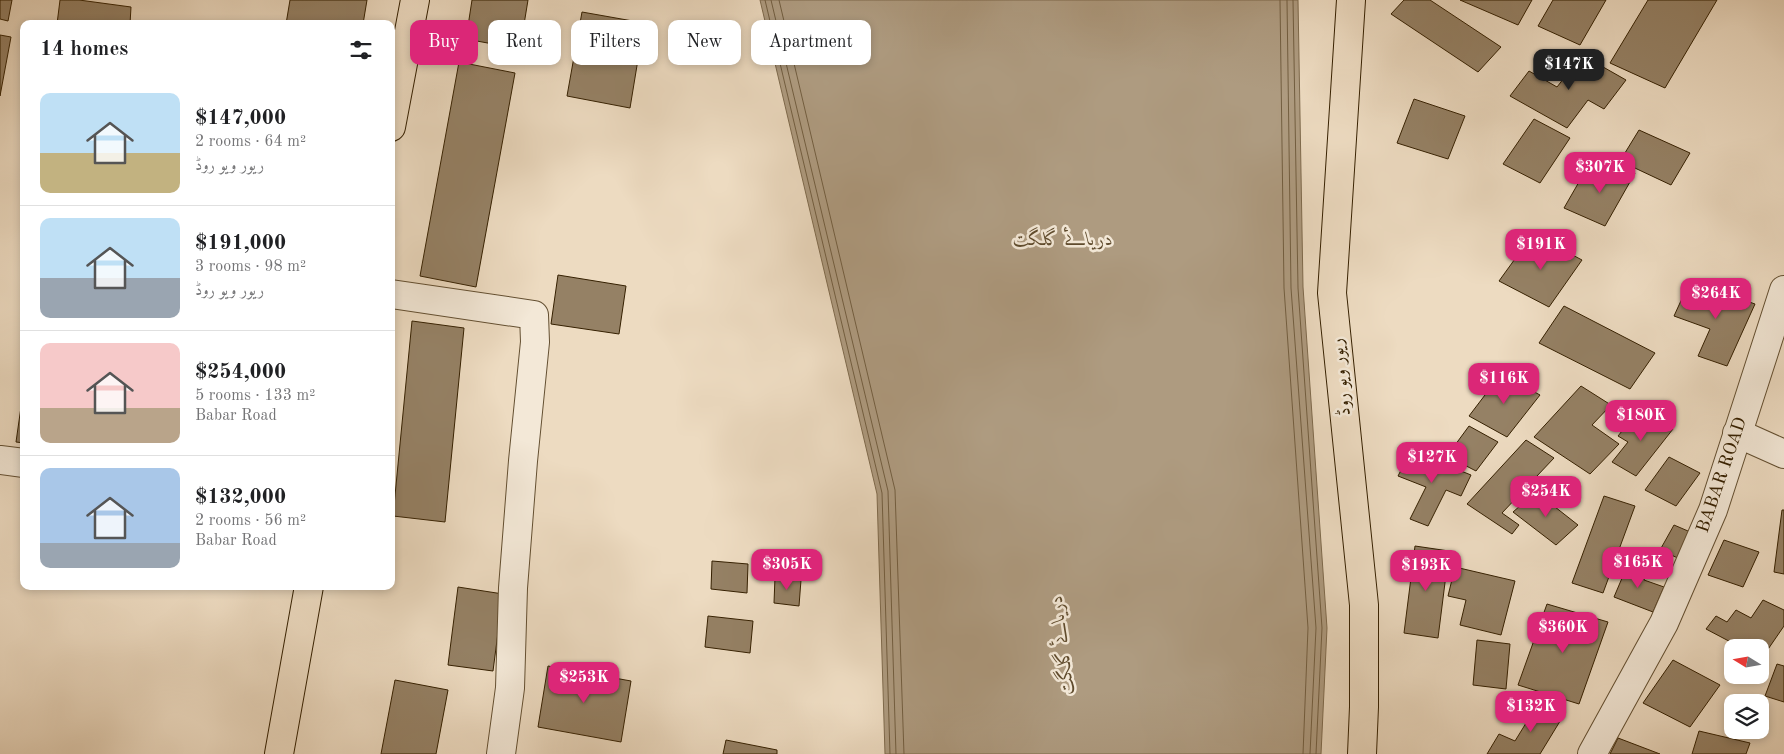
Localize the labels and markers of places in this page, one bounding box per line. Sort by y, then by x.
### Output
pin: $147K [1534,48,1604,91]
pin: $307K [1565,152,1635,194]
pin: $191K [1506,228,1576,271]
pin: $264K [1681,278,1751,320]
pin: $116K [1469,362,1539,405]
pin: $180K [1606,400,1676,442]
pin: $127K [1397,442,1467,484]
pin: $254K [1511,476,1581,518]
pin: $165K [1603,546,1673,589]
pin: $305K [752,548,822,591]
pin: $193K [1391,550,1461,592]
pin: $360K [1528,612,1598,654]
pin: $253K [549,662,619,704]
pin: $132K [1496,690,1566,733]

